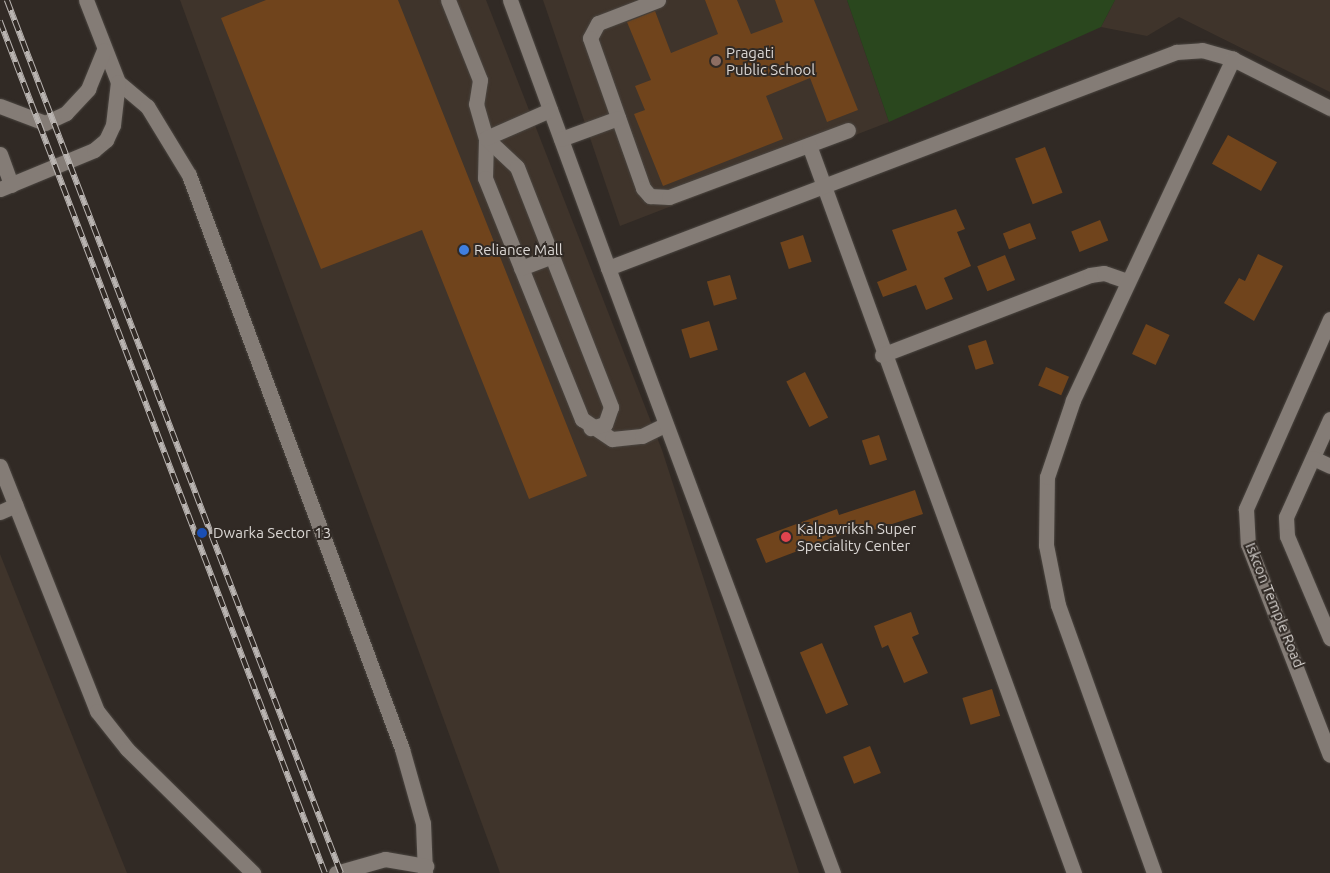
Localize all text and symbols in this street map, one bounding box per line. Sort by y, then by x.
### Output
place label: Pragati Public School [726,43,815,78]
marker: Pragati Public School [710,55,722,67]
place label: Reliance Mall [474,241,563,259]
marker: Reliance Mall [458,244,470,256]
place label: Kalpavriksh Super Speciality Center [797,519,916,554]
place label: Dwarka Sector 13 [213,524,331,542]
marker: Dwarka Sector 13 [195,526,209,540]
marker: Kalpavriksh Super Speciality Center [779,530,793,544]
street label: Iskcon Temple Road [1242,540,1308,670]

